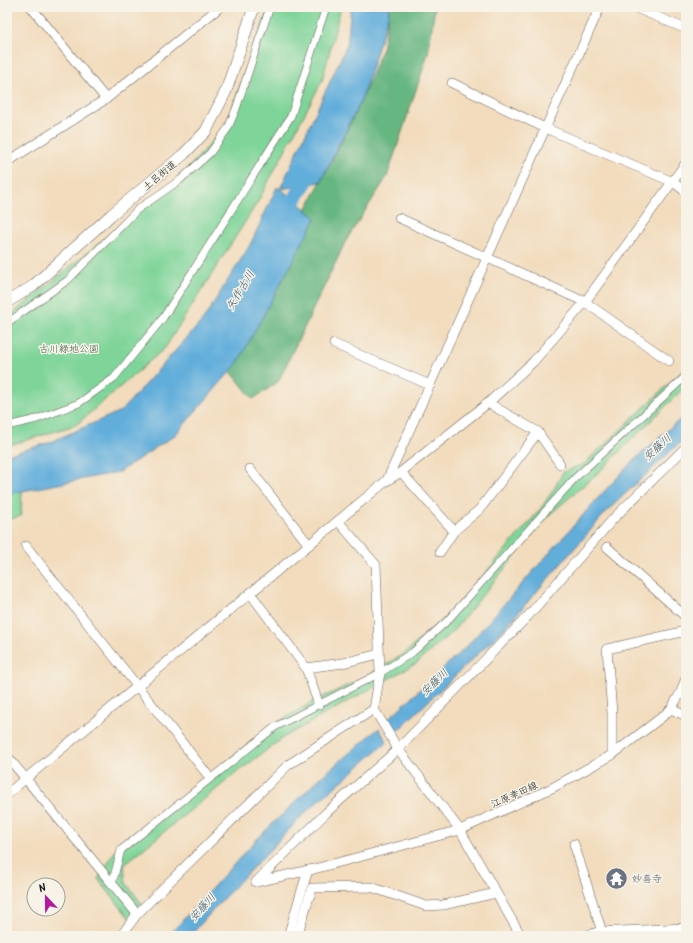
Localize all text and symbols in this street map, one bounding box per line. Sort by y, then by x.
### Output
street label: 土呂街道 [139,157,180,195]
water label: 矢作古川 [222,267,260,314]
park label: 古川緑地公園 [39,341,99,357]
water label: 安藤川 [639,430,676,465]
water label: 安藤川 [417,665,453,701]
street label: 江原幸田線 [488,777,540,812]
temple icon: 妙喜寺 [603,865,629,891]
place label: 妙喜寺 [632,871,662,887]
north arrow [26,877,66,917]
text: N [36,879,49,898]
water label: 安藤川 [185,889,220,926]

